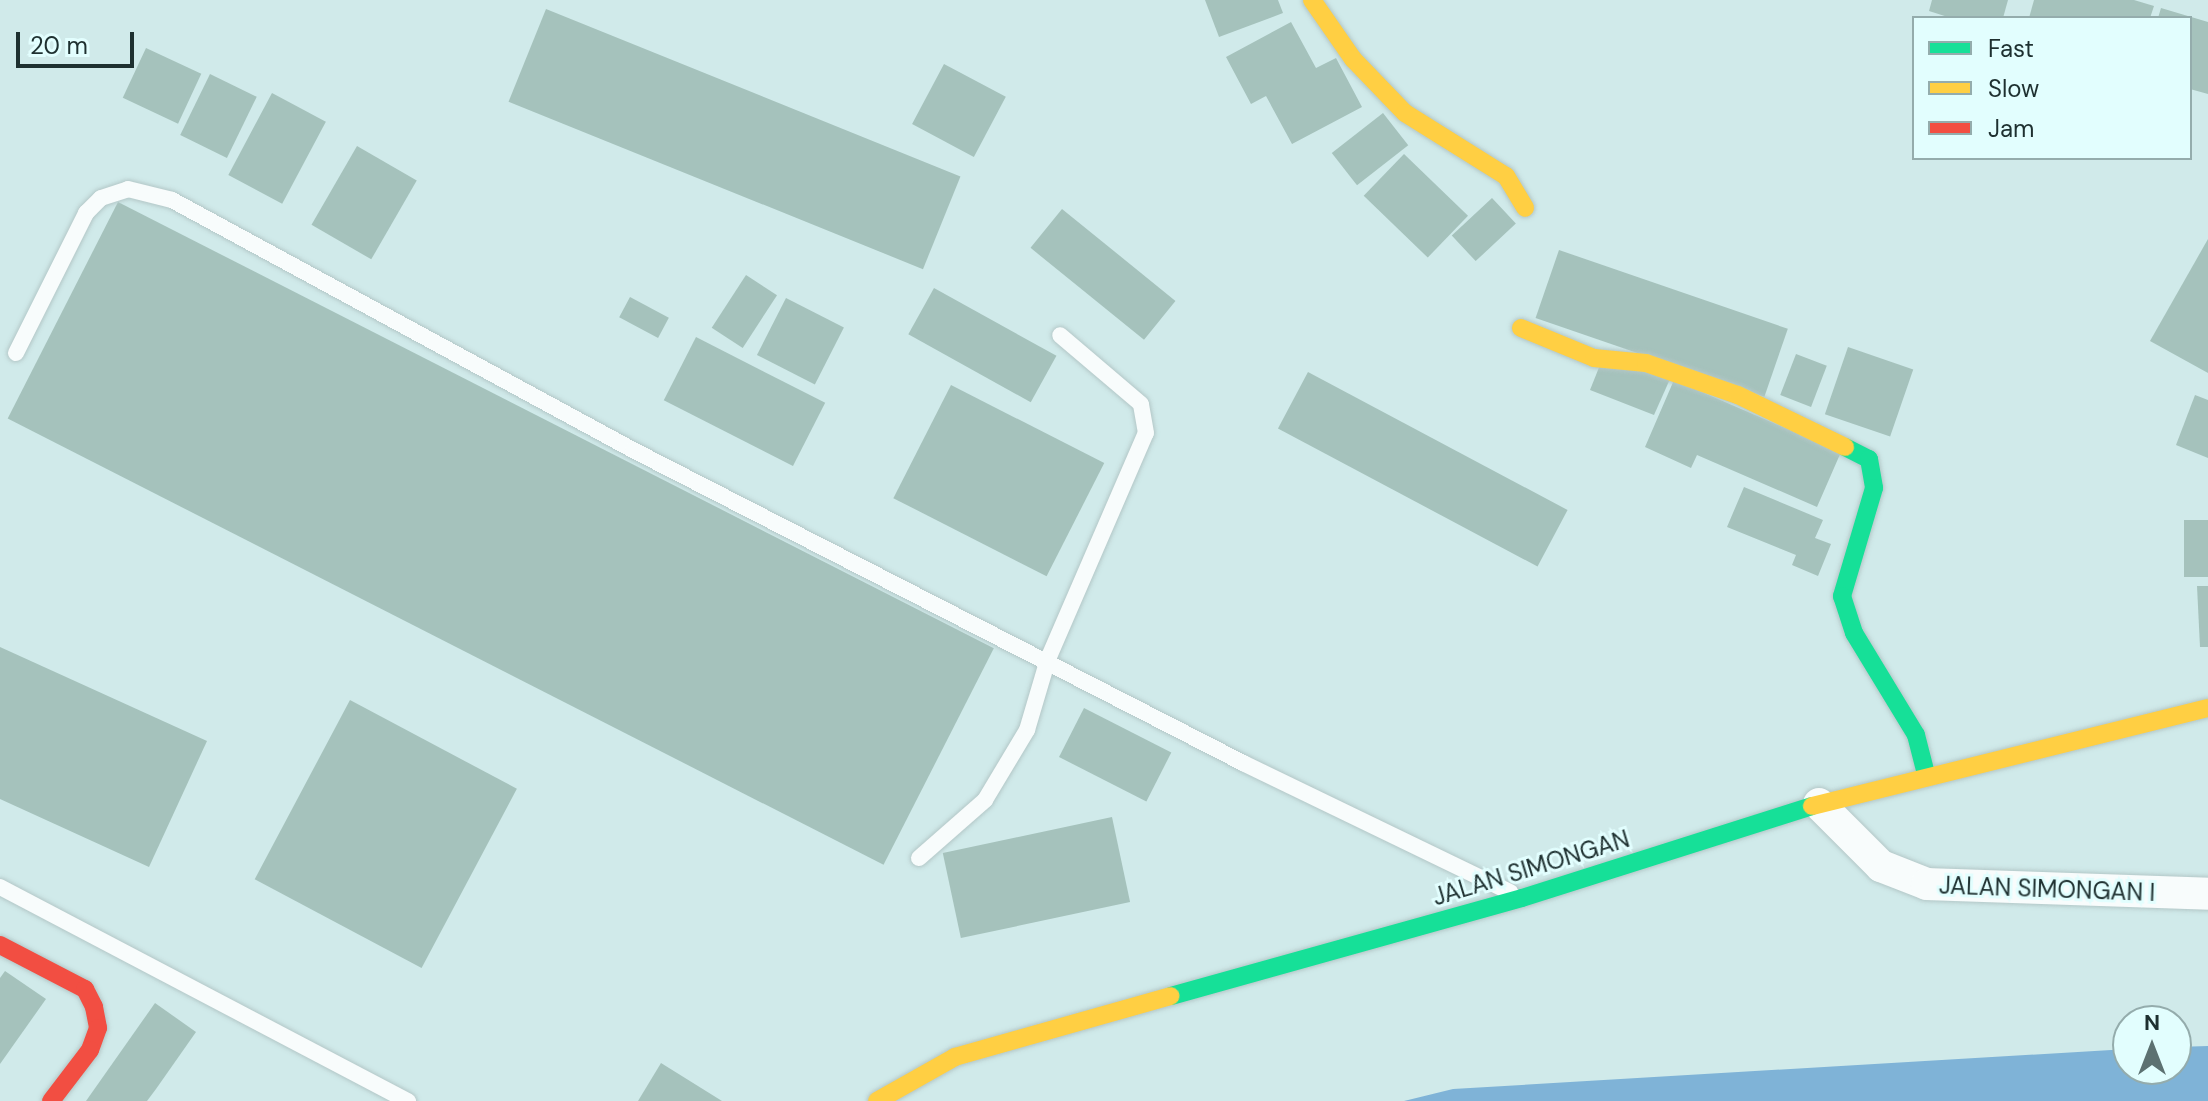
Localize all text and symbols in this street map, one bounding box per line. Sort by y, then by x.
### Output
scale bar [20,16,138,66]
legend [1912,16,2192,160]
text: 20 m [30,30,88,61]
text: Fast [1988,33,2034,64]
text: Slow [1988,73,2039,104]
text: Jam [1988,113,2034,144]
street label: JALAN SIMONGAN [1429,824,1633,912]
street label: JALAN SIMONGAN I [1938,871,2156,907]
north arrow [2112,1005,2192,1085]
text: N [2144,1008,2160,1037]

